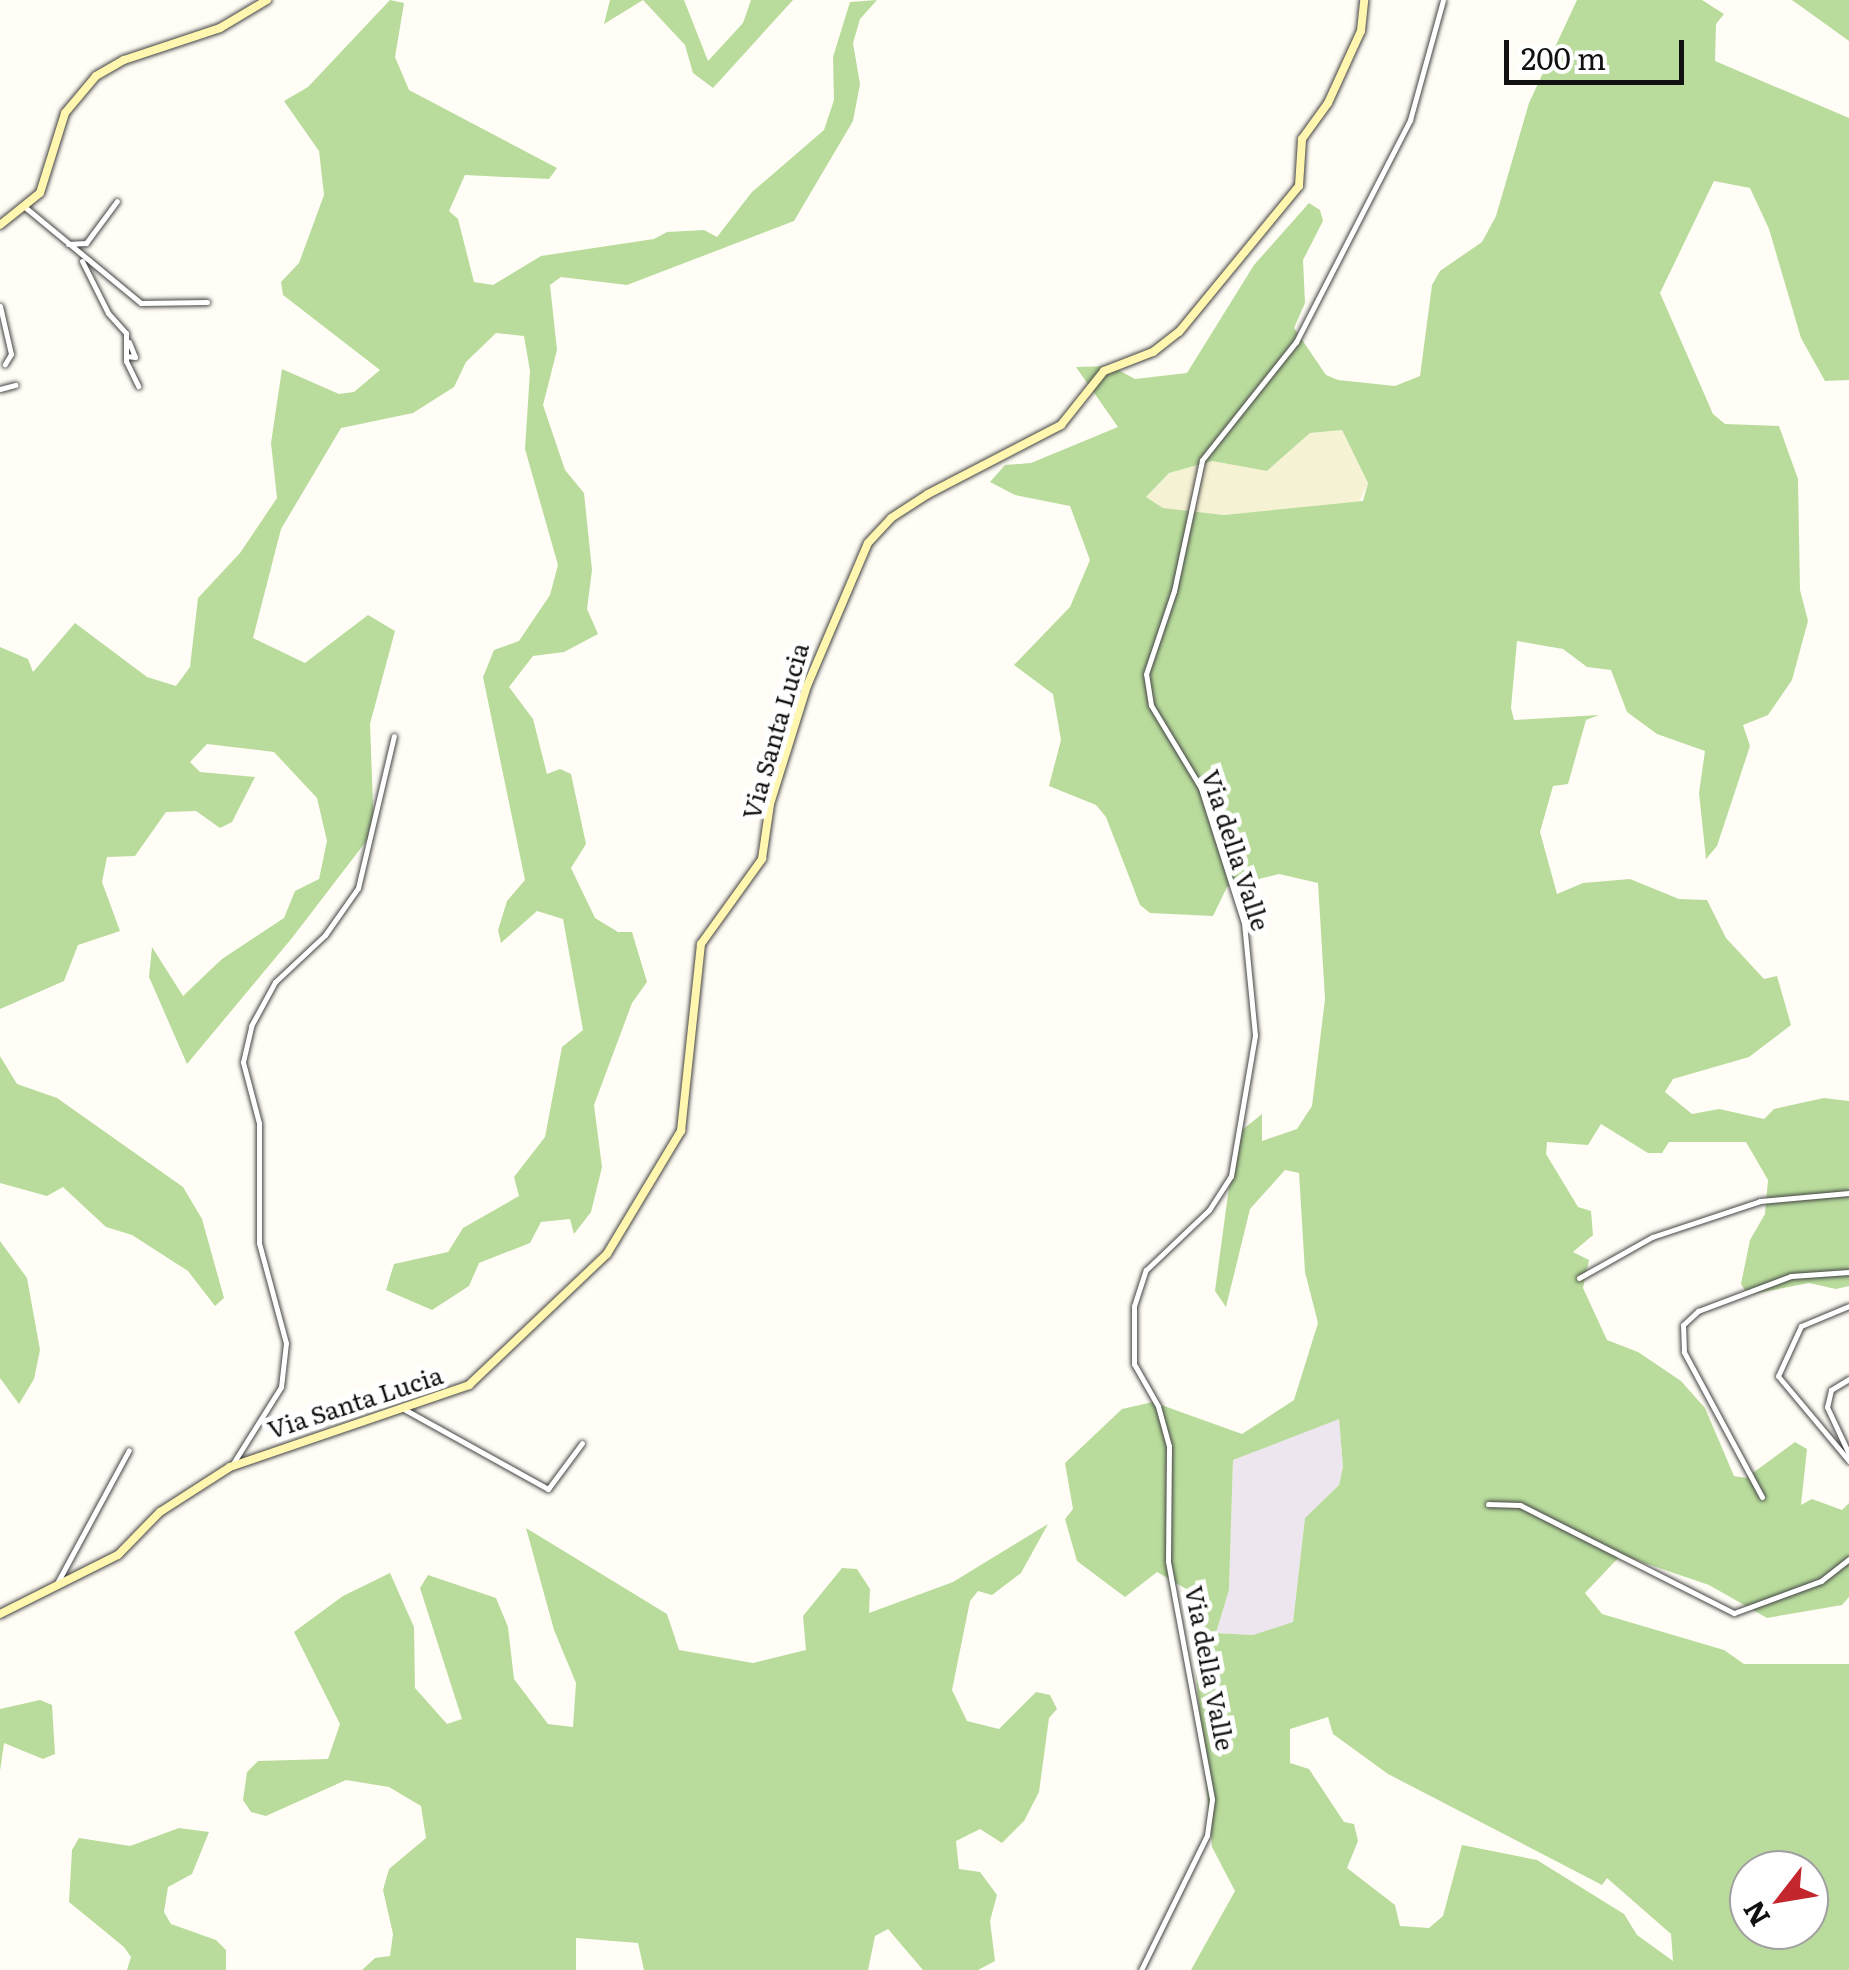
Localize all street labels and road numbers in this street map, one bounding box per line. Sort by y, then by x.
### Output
street label: Via Santa Lucia [735,639,815,823]
street label: Via della Valle [1196,766,1276,934]
street label: Via Santa Lucia [264,1360,446,1444]
street label: Via della Valle [1179,1583,1241,1753]

